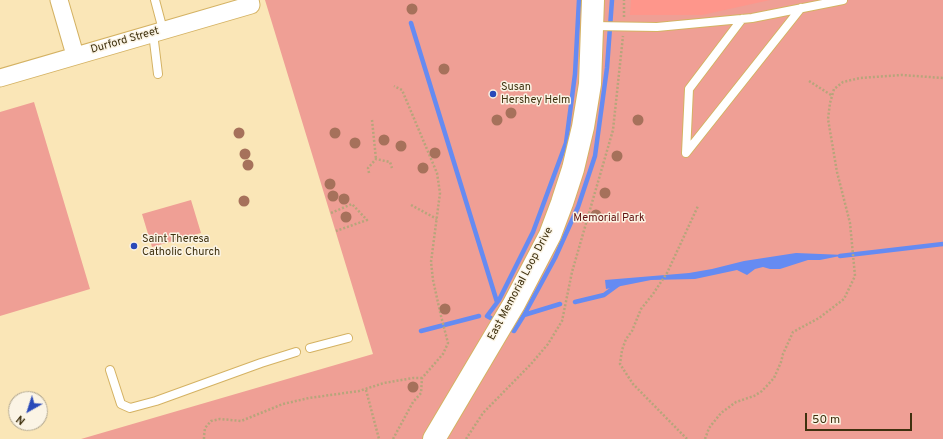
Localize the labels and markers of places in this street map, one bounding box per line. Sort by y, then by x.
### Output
place label: Susan Hershey Helm [501,81,570,107]
marker: Susan Hershey Helm [488,89,498,99]
place label: Saint Theresa Catholic Church [142,233,220,259]
marker: Saint Theresa Catholic Church [129,241,139,251]

